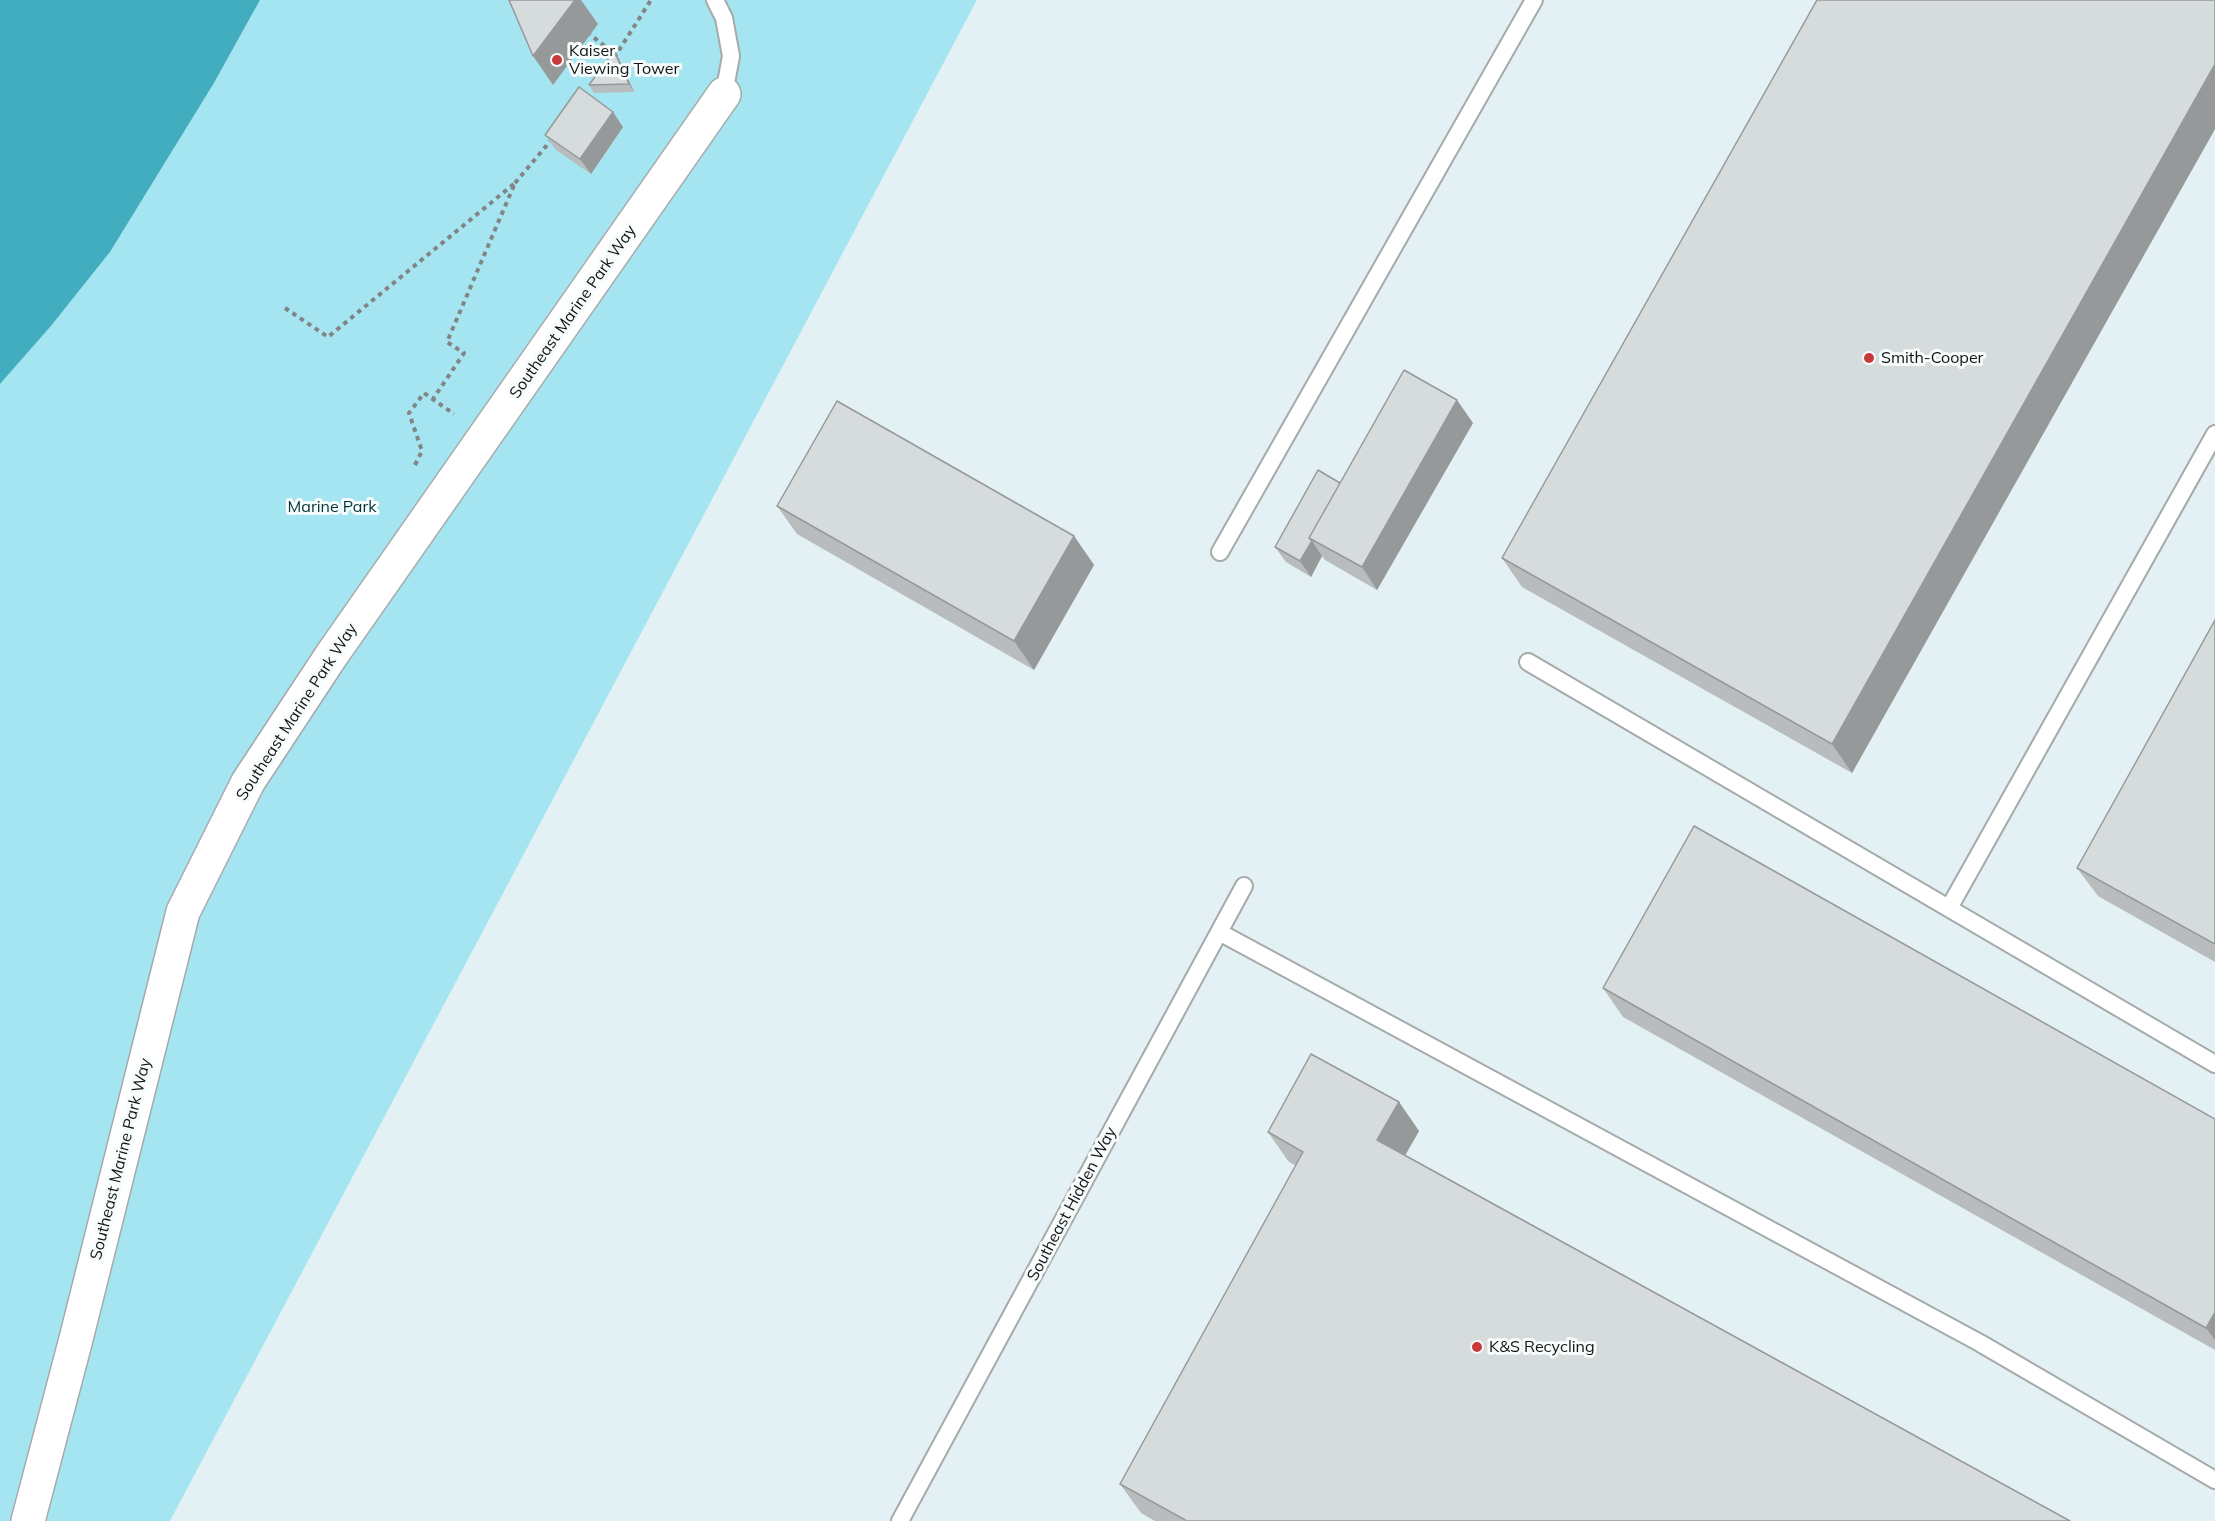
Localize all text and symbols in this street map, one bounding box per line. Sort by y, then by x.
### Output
place label: Kaiser Viewing Tower [569,41,679,79]
marker: Kaiser Viewing Tower [550,53,564,67]
street label: Southeast Marine Park Way [506,222,640,402]
place label: Smith-Cooper [1881,348,1983,368]
marker: Smith-Cooper [1862,351,1876,365]
park label: Marine Park [288,497,376,517]
street label: Southeast Marine Park Way [233,620,361,804]
street label: Southeast Marine Park Way [87,1056,155,1262]
street label: Southeast Hidden Way [1023,1124,1121,1284]
place label: K&S Recycling [1489,1337,1595,1357]
marker: K&S Recycling [1470,1340,1484,1354]

